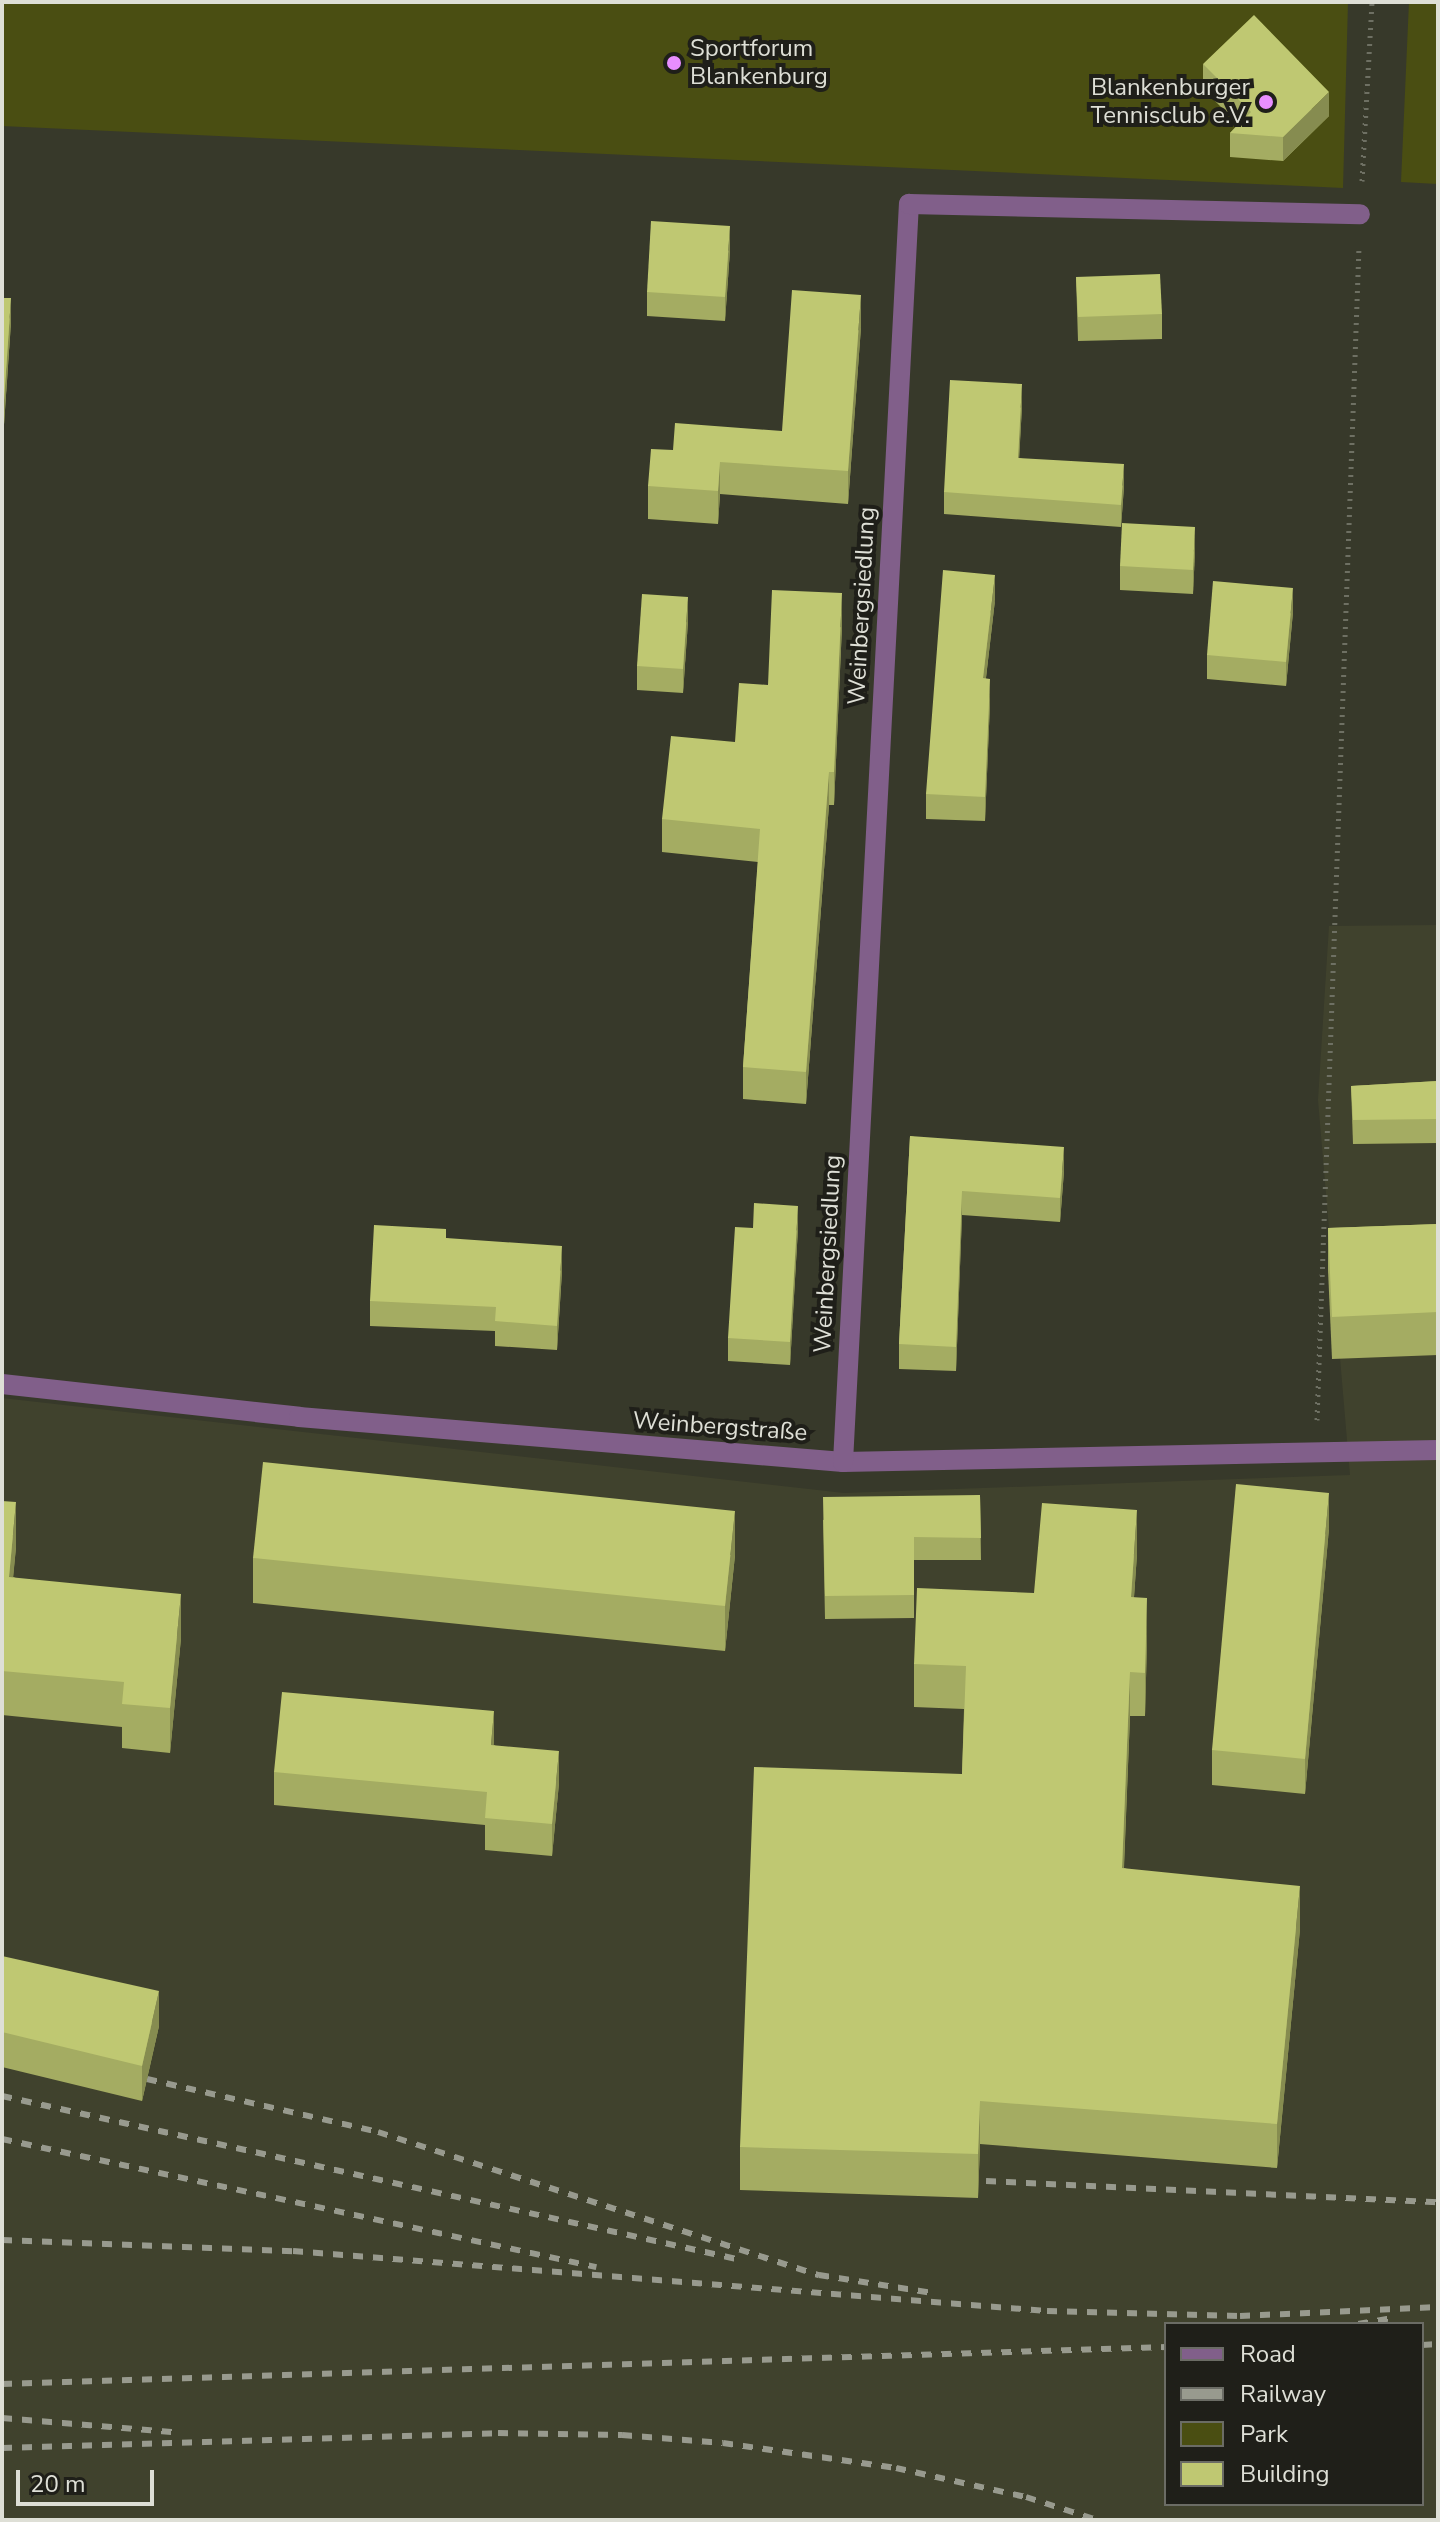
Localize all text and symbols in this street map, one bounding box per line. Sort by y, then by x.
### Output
place label: Sportforum Blankenburg [690,35,828,91]
marker: Sportforum Blankenburg [665,54,683,72]
place label: Blankenburger Tennisclub e.V. [1091,74,1250,130]
marker: Blankenburger Tennisclub e.V. [1257,93,1275,111]
street label: Weinbergsiedlung [842,506,882,706]
street label: Weinbergsiedlung [808,1154,848,1354]
street label: Weinbergstraße [632,1407,808,1447]
legend [1164,2322,1424,2506]
text: Road [1240,2338,1296,2370]
text: Railway [1240,2378,1326,2410]
text: Park [1240,2418,1288,2450]
scale bar [20,2454,158,2504]
text: Building [1240,2458,1330,2490]
text: 20 m [30,2468,86,2500]

